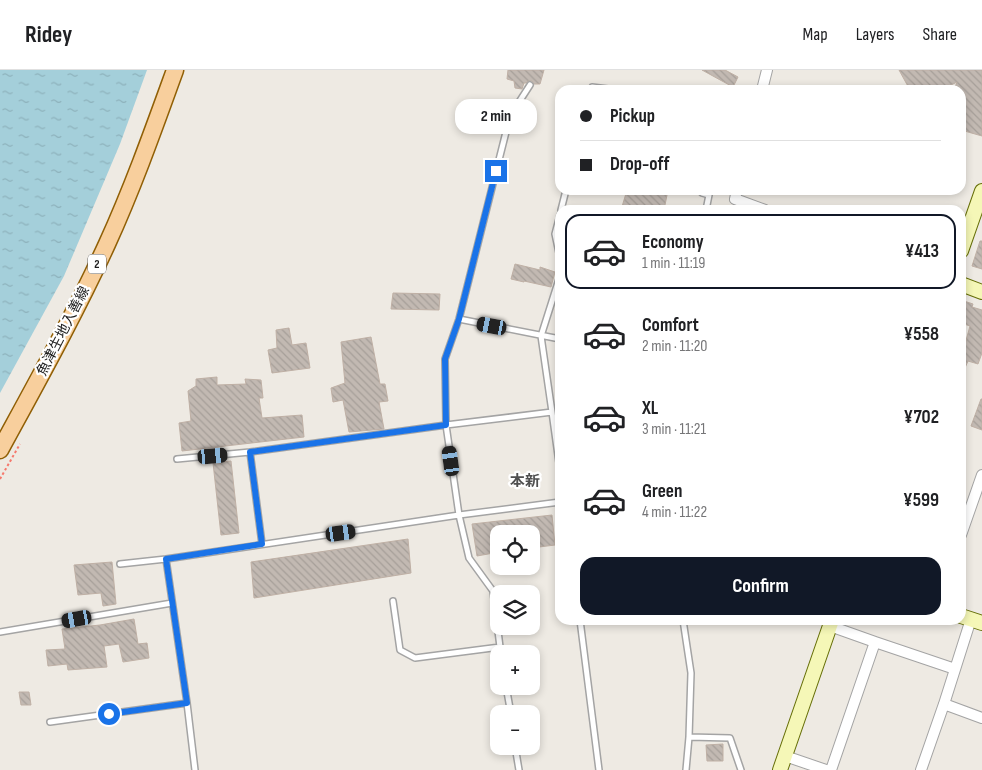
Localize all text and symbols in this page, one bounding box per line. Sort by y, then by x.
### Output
text: Ridey [25,20,72,49]
text: Map [803,24,828,45]
text: Layers [856,24,895,45]
text: Share [923,24,957,45]
callout: 2 min [455,98,537,134]
text: Pickup [610,105,655,128]
text: 2 min [481,107,511,126]
text: Drop-off [610,153,670,176]
route end [485,160,507,182]
icon: car [582,229,627,274]
text: Economy [642,231,704,254]
text: ¥413 [905,240,939,263]
road number: 2 [88,254,106,273]
text: 1 min · 11:19 [642,254,705,273]
street label: 魚津生地入善線 [33,283,93,379]
icon: car [582,312,627,357]
text: Comfort [642,314,699,337]
car [475,316,508,336]
text: ¥558 [904,323,939,346]
text: 2 min · 11:20 [642,337,707,356]
icon: car [582,395,627,440]
text: XL [642,397,658,420]
text: ¥702 [904,406,939,429]
text: 3 min · 11:21 [642,420,706,439]
car [441,445,460,477]
car [197,447,228,465]
district label: 本新 [510,472,540,491]
icon: car [582,478,627,523]
text: Green [642,480,682,503]
text: ¥599 [903,489,939,512]
text: 4 min · 11:22 [642,503,707,522]
car [325,523,356,543]
map controls [490,525,540,755]
button: locate [490,525,540,575]
button: Confirm [580,557,941,615]
button: layers [490,585,540,635]
car [60,609,93,629]
button: + [490,645,540,695]
route start [98,703,120,725]
button: − [490,705,540,755]

